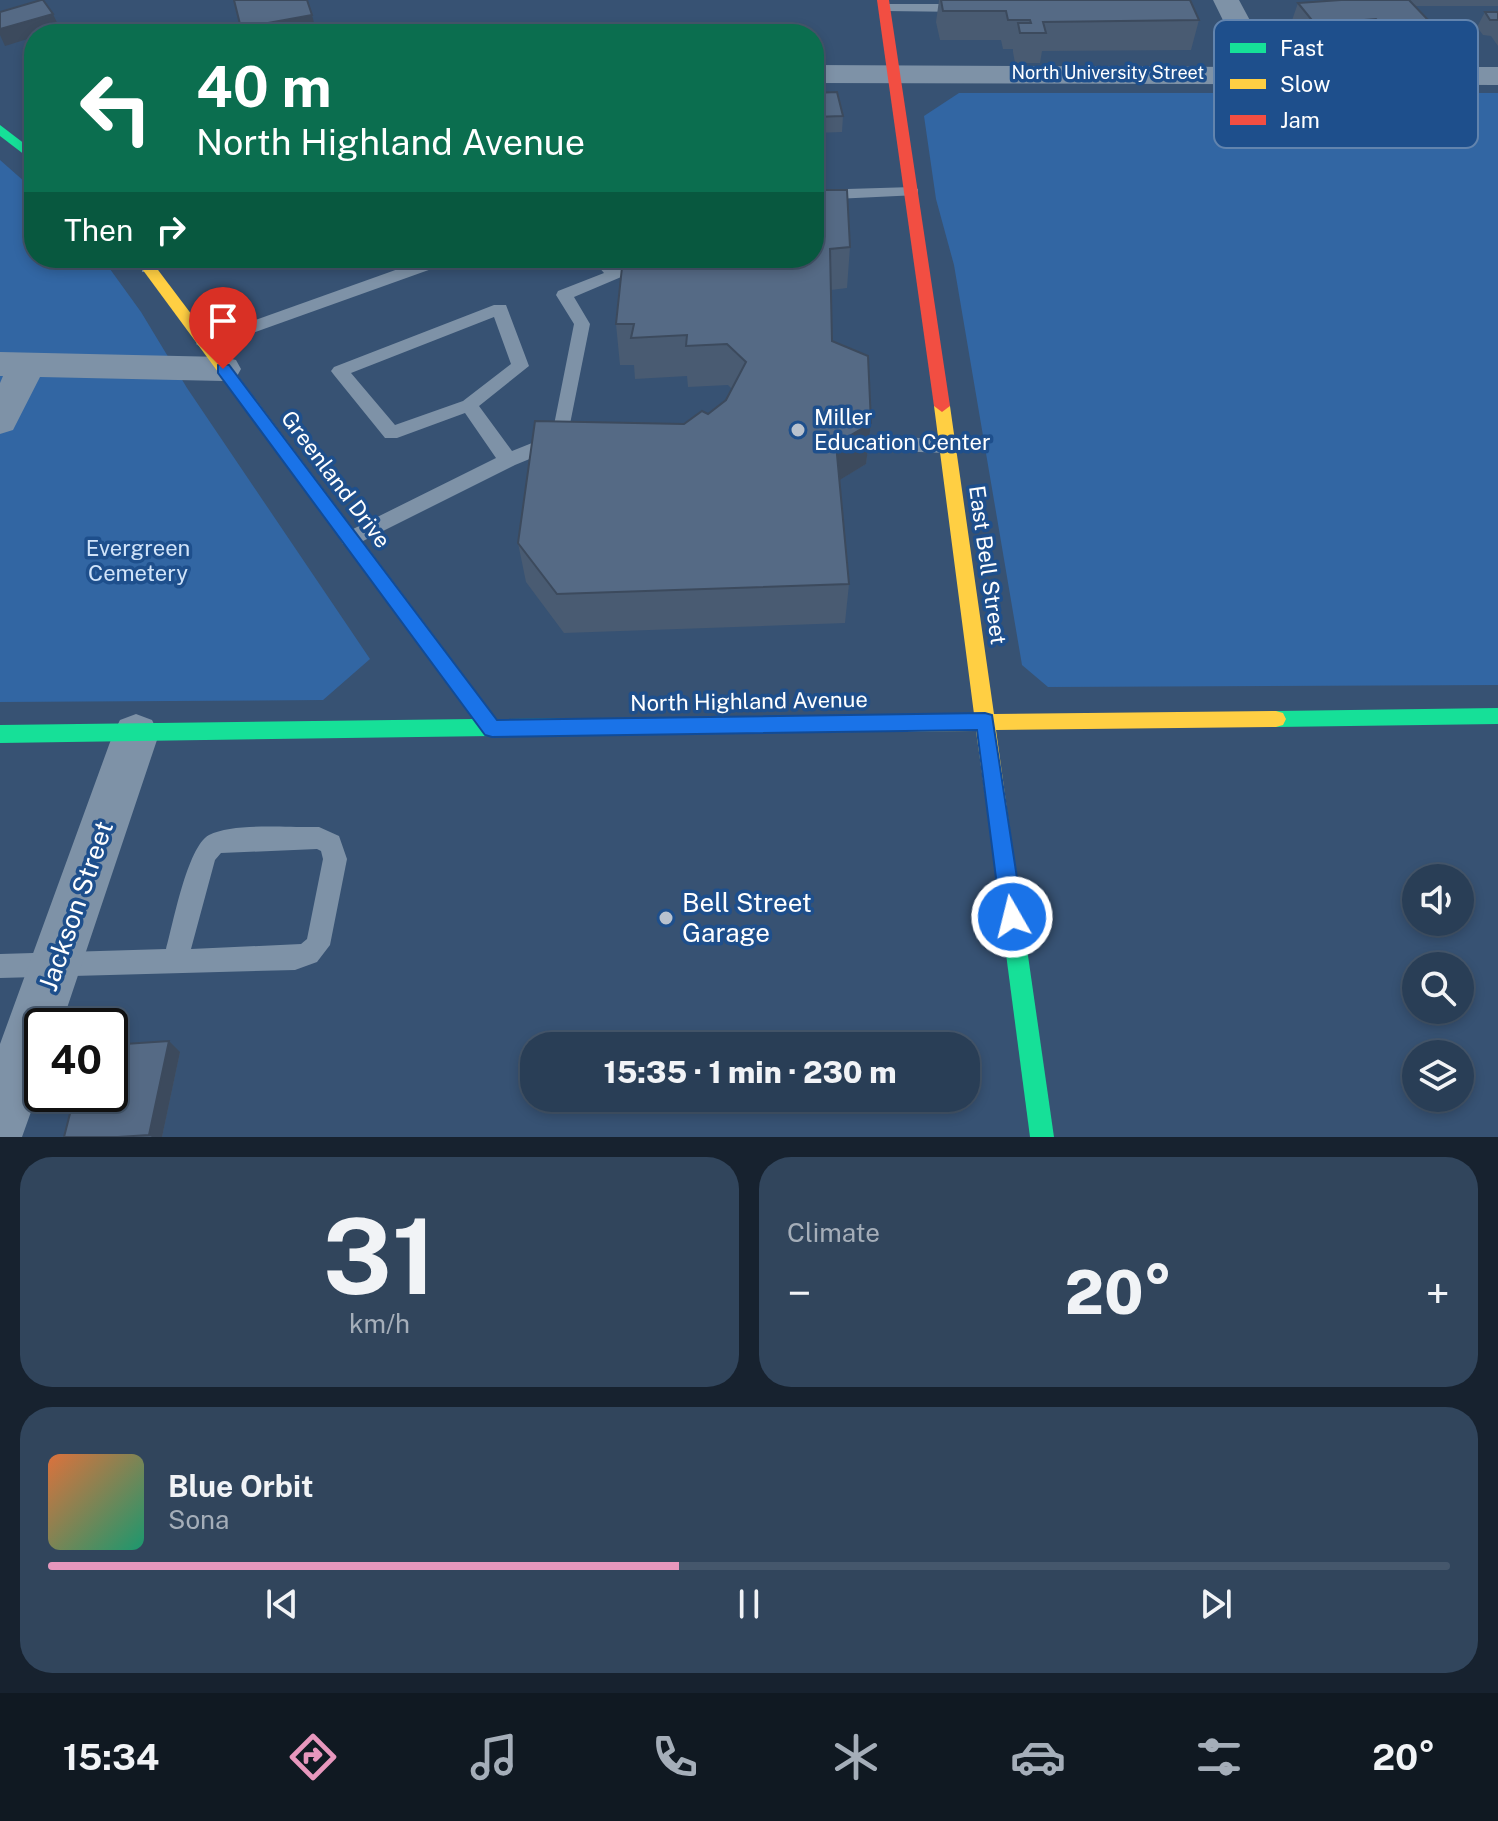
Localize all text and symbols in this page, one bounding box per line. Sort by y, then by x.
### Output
legend [1214,20,1478,148]
text: Fast [1280,35,1324,61]
text: 40 m [196,54,332,120]
icon: left [64,56,168,160]
street label: North University Street [1012,62,1204,83]
text: Slow [1280,71,1330,97]
text: Jam [1280,107,1320,133]
text: North Highland Avenue [196,121,585,163]
icon: right [149,208,193,252]
text: Then [64,212,133,248]
pin [189,287,257,369]
icon: arrive [201,299,245,343]
place label: Miller Education Center [814,404,991,455]
street label: Greenland Drive [276,405,396,553]
marker: Miller Education Center [789,421,807,439]
street label: East Bell Street [964,484,1012,646]
park label: Evergreen Cemetery [86,535,190,586]
street label: North Highland Avenue [630,686,868,716]
street label: Jackson Street [32,817,119,995]
map controls [1402,864,1474,1112]
button: sound [1402,864,1474,936]
position arrow [970,875,1054,959]
place label: Bell Street Garage [682,887,812,948]
marker: Bell Street Garage [657,909,675,927]
button: search [1402,952,1474,1024]
speed limit sign: 40 [24,1008,128,1112]
button: layers [1402,1040,1474,1112]
text: 15:35 · 1 min · 230 m [604,1054,896,1090]
text: 31 [323,1195,436,1317]
text: Climate [787,1217,880,1248]
text: 20° [1065,1257,1172,1328]
text: − [787,1267,811,1319]
text: + [1426,1267,1450,1319]
text: km/h [349,1308,410,1339]
text: Blue Orbit [168,1468,314,1504]
text: Sona [168,1504,229,1535]
icon: previous [260,1582,304,1626]
icon: pause [727,1582,771,1626]
icon: next [1194,1582,1238,1626]
icon: directions [285,1729,341,1785]
icon: music [466,1729,522,1785]
icon: phone [647,1729,703,1785]
icon: climate [828,1729,884,1785]
icon: car [1010,1729,1066,1785]
icon: filters [1191,1729,1247,1785]
text: 15:34 [63,1736,159,1778]
text: 20° [1372,1736,1435,1778]

